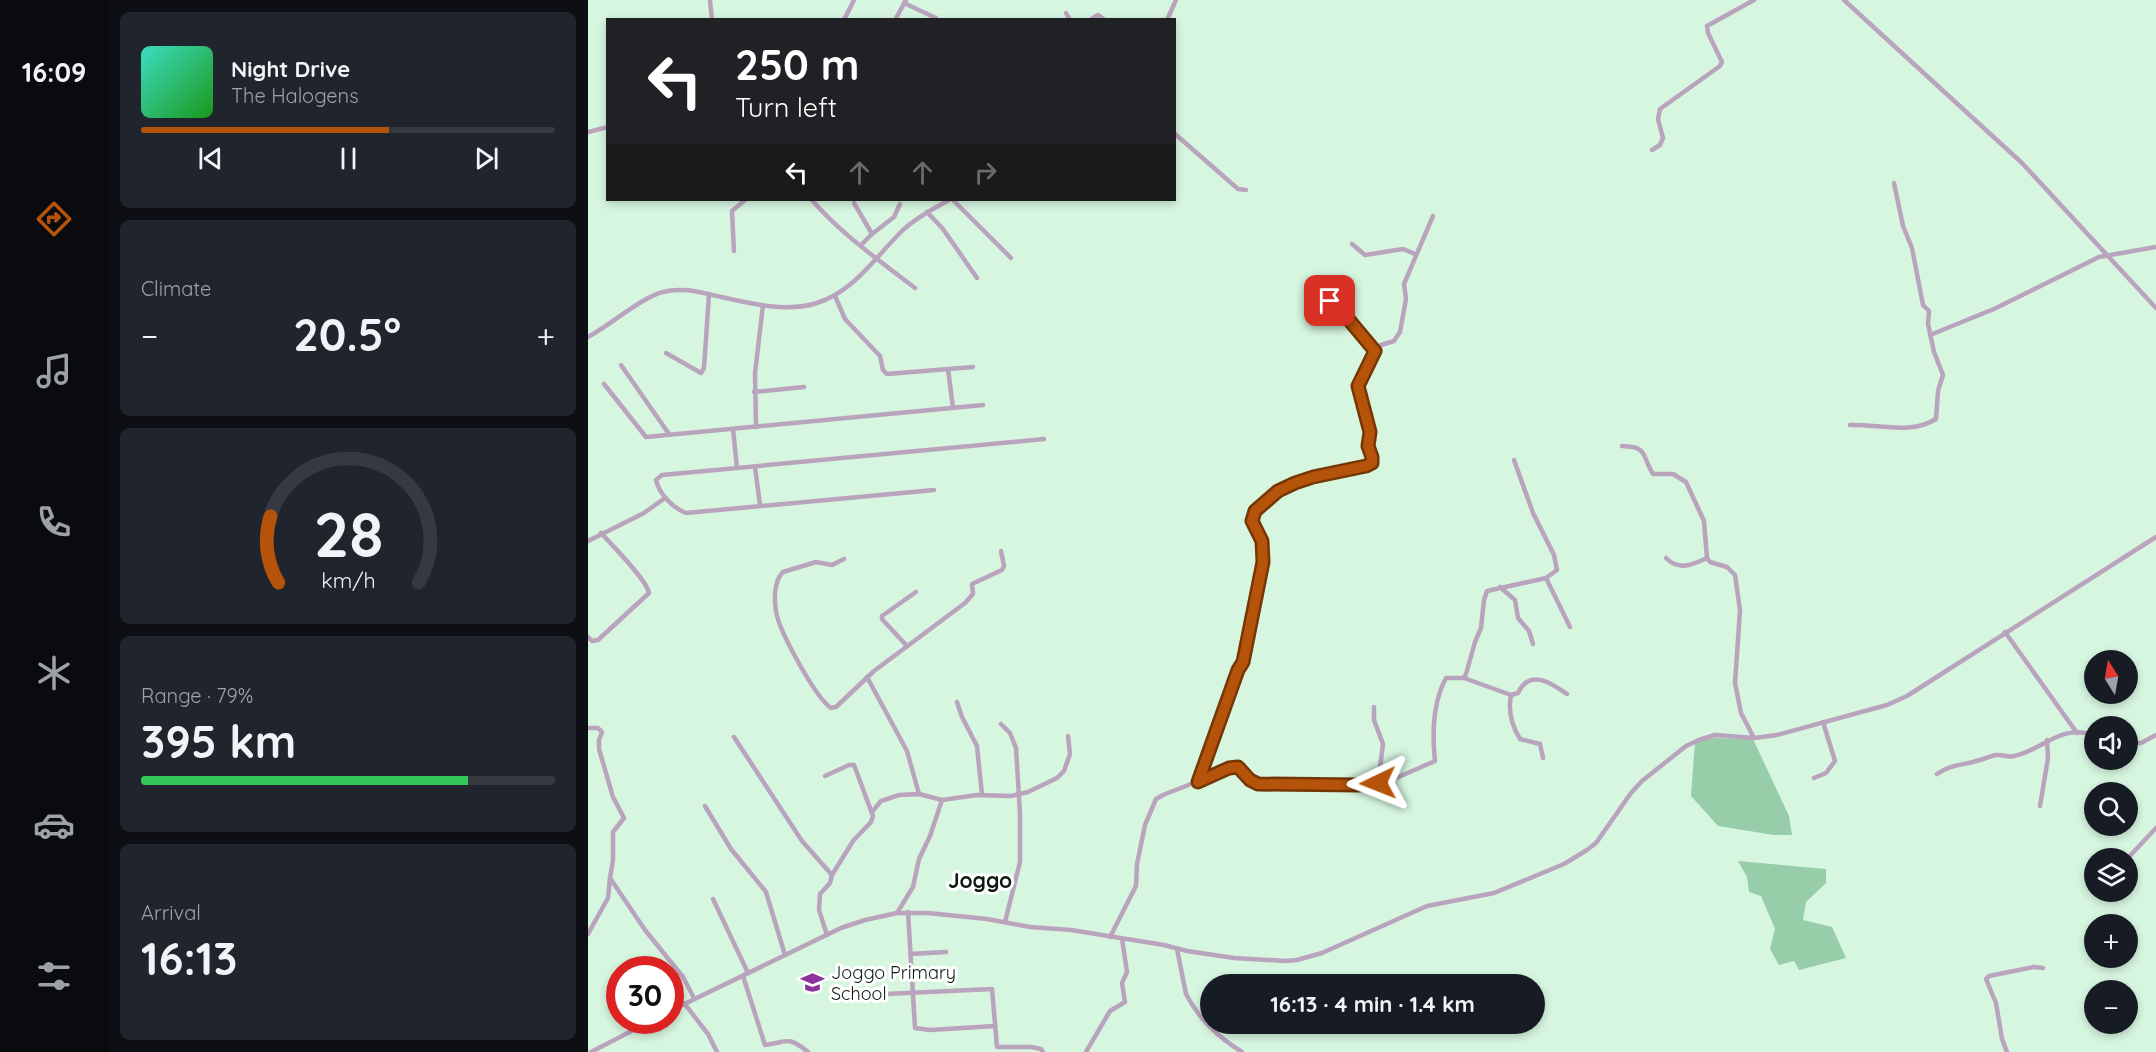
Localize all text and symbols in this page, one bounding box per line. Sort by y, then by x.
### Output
text: 250 m [735,38,859,91]
icon: left [636,42,714,120]
text: 16:09 [22,55,86,89]
text: Night Drive [231,55,350,83]
text: The Halogens [231,83,359,108]
text: Turn left [735,90,837,124]
icon: previous [194,142,227,175]
icon: pause [332,142,365,175]
icon: next [470,142,503,175]
icon: left [780,156,813,189]
icon: ahead [843,156,876,189]
icon: ahead [906,156,939,189]
icon: right [969,156,1002,189]
icon: directions [33,198,75,240]
pin [1304,275,1355,326]
text: Climate [141,276,211,301]
icon: arrive [1313,284,1346,317]
text: 20.5° [293,306,401,362]
text: − [141,315,158,356]
text: + [536,315,555,356]
icon: music [33,350,75,392]
text: 28 [313,495,383,573]
icon: phone [33,501,75,543]
text: km/h [321,567,375,593]
north arrow [2084,650,2138,704]
map controls [2084,650,2138,1034]
icon: climate [33,652,75,694]
text: Range · 79% [141,683,253,708]
text: 395 km [141,713,296,769]
button: sound [2084,716,2138,770]
position arrow [1346,751,1410,815]
button: search [2084,782,2138,836]
icon: car [33,804,75,846]
button: layers [2084,848,2138,902]
district label: Joggo [948,867,1012,893]
text: Arrival [141,900,201,925]
button: + [2084,914,2138,968]
text: 16:13 [141,930,237,986]
icon: filters [33,955,75,997]
speed limit sign: 30 [606,956,684,1034]
place label: Joggo Primary School [831,961,956,1005]
school or university icon: Joggo Primary School [800,969,826,995]
button: − [2084,980,2138,1034]
text: 16:13 · 4 min · 1.4 km [1270,990,1475,1018]

